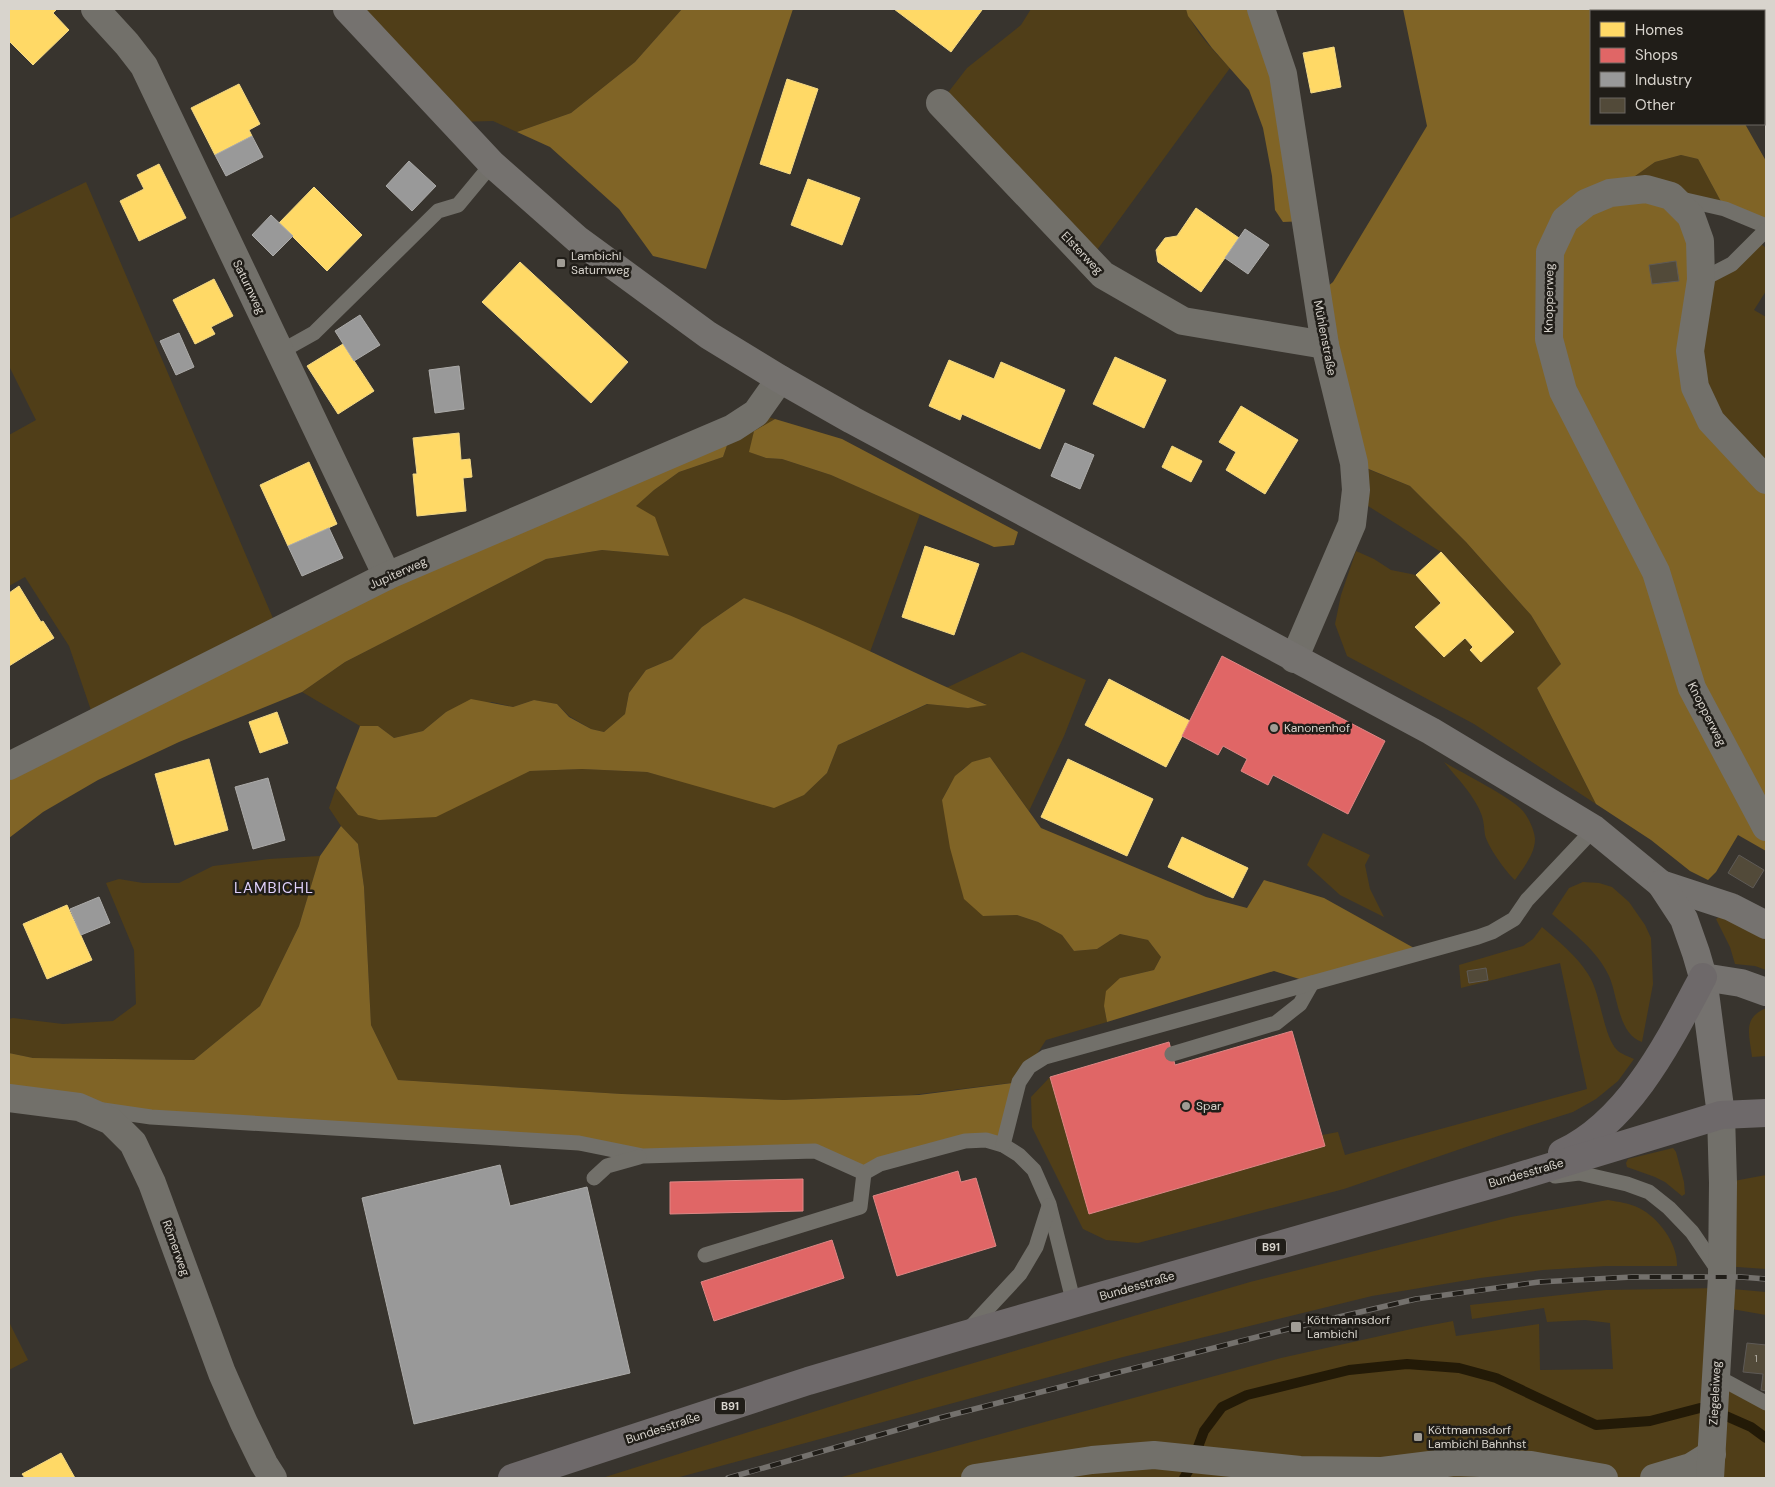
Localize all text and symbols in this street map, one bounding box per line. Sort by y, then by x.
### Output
legend [1590,10,1765,125]
text: Homes [1635,20,1684,40]
text: Shops [1635,45,1678,65]
text: Industry [1635,70,1693,90]
text: Other [1635,95,1676,115]
street label: Elsterweg [1058,228,1107,278]
place label: Lambichl Saturnweg [571,248,630,278]
street label: Saturnweg [229,257,269,317]
marker: Lambichl Saturnweg [555,257,567,269]
street label: Knopperweg [1540,263,1558,333]
street label: Mühlenstraße [1310,299,1340,377]
street label: Jupiterweg [367,553,430,593]
street label: Knopperweg [1684,679,1730,749]
place label: Kanonenhof [1284,720,1350,736]
marker: Kanonenhof [1268,722,1280,734]
district label: LAMBICHL [234,878,314,898]
place label: Spar [1196,1098,1222,1114]
marker: Spar [1180,1100,1192,1112]
street label: Bundesstraße [1487,1155,1566,1191]
street label: Römerweg [159,1218,194,1278]
road number: B91 [1256,1238,1286,1256]
street label: Bundesstraße [1098,1268,1177,1304]
place label: Köttmannsdorf Lambichl [1307,1312,1390,1342]
marker: Köttmannsdorf Lambichl [1289,1320,1303,1334]
house number: 1 [1754,1352,1758,1365]
street label: Ziegeleiweg [1705,1360,1725,1425]
road number: B91 [715,1398,745,1414]
street label: Bundesstraße [624,1408,702,1448]
place label: Köttmannsdorf Lambichl Bahnhst [1428,1422,1527,1452]
marker: Köttmannsdorf Lambichl Bahnhst [1412,1431,1424,1443]

